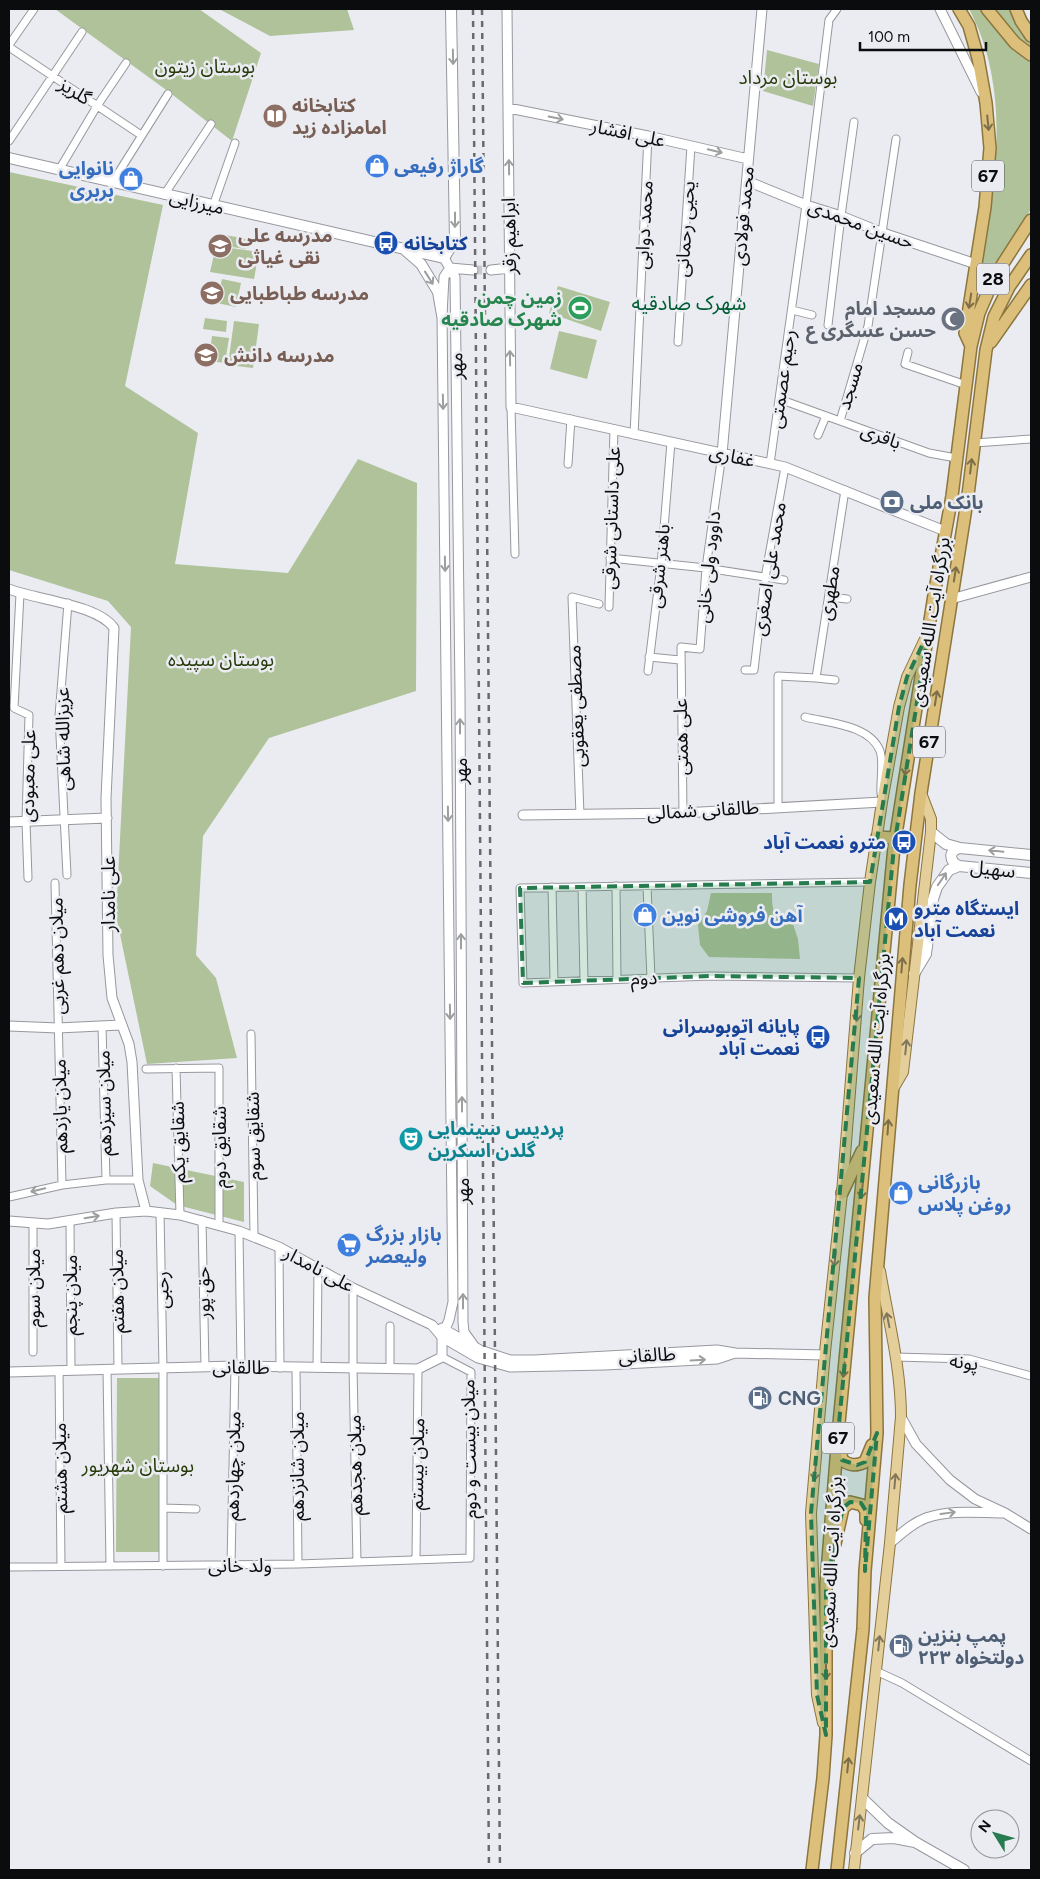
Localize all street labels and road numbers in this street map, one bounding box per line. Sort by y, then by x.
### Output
street label: گلریز [54,72,96,110]
street label: علی افشار [588,114,667,152]
road number: 67 [972,160,1004,192]
street label: محمد فولادی [727,165,759,267]
street label: محمد دوابی [630,180,658,270]
street label: یحیی رحمانی [670,180,700,278]
street label: میرزایی [167,185,227,219]
street label: حسین محمدی [805,194,917,254]
street label: ابراهیم زقر [497,197,524,276]
road number: 28 [977,264,1009,294]
street label: رحیم عصمتی [764,328,803,430]
street label: مهر [444,352,468,381]
street label: مسجد [832,360,868,412]
street label: باقری [858,418,904,454]
street label: غفاری [707,440,757,472]
street label: علی داستانی شرقی [597,446,625,590]
street label: محمد علی اصغری [747,500,791,638]
street label: داوود ولی خانی [691,510,725,624]
street label: باهنر شرقی [643,523,675,609]
street label: بزرگراه آیت الله سعیدی [905,535,955,709]
street label: مطهری [813,564,845,622]
street label: مصطفی یعقوبی [562,644,590,768]
street label: عزیزالله شاهی [51,687,75,791]
street label: علی همتی [669,698,693,776]
road number: 67 [913,726,945,758]
street label: علی معبودی [16,729,40,823]
street label: مهر [449,757,472,786]
street label: طالقانی شمالی [646,796,760,824]
street label: سهیل [969,855,1017,883]
street label: علی نامدار [97,856,120,933]
street label: میلان دهم غربی [44,897,73,1015]
street label: بزرگراه آیت الله سعیدی [857,952,895,1126]
street label: دوم [630,966,658,993]
street label: میلان سیزدهم [92,1050,119,1156]
street label: میلان یازدهم [48,1059,75,1153]
street label: شقایق سوم [241,1091,268,1181]
street label: شقایق یکم [166,1101,193,1183]
street label: شقایق دوم [208,1106,234,1188]
street label: مهر [451,1177,474,1206]
street label: علی نامدار [279,1241,358,1297]
street label: میلان سوم [22,1248,48,1328]
street label: میلان هفتم [105,1249,132,1333]
street label: میلان پنجم [59,1254,85,1336]
street label: حق پور [191,1266,216,1321]
street label: رحبی [150,1271,174,1309]
street label: طالقانی [618,1342,676,1368]
street label: پونه [948,1349,980,1376]
street label: طالقانی [212,1355,270,1379]
street label: میلان بیست و دوم [456,1379,485,1519]
street label: میلان چهاردهم [221,1411,248,1521]
street label: میلان شانزدهم [286,1411,312,1521]
street label: میلان هجدهم [343,1414,370,1516]
street label: میلان بیستم [405,1418,432,1510]
street label: میلان هشتم [48,1422,75,1514]
road number: 67 [822,1422,854,1454]
street label: بزرگراه آیت الله سعیدی [815,1476,847,1648]
street label: ولد خانی [208,1554,272,1577]

